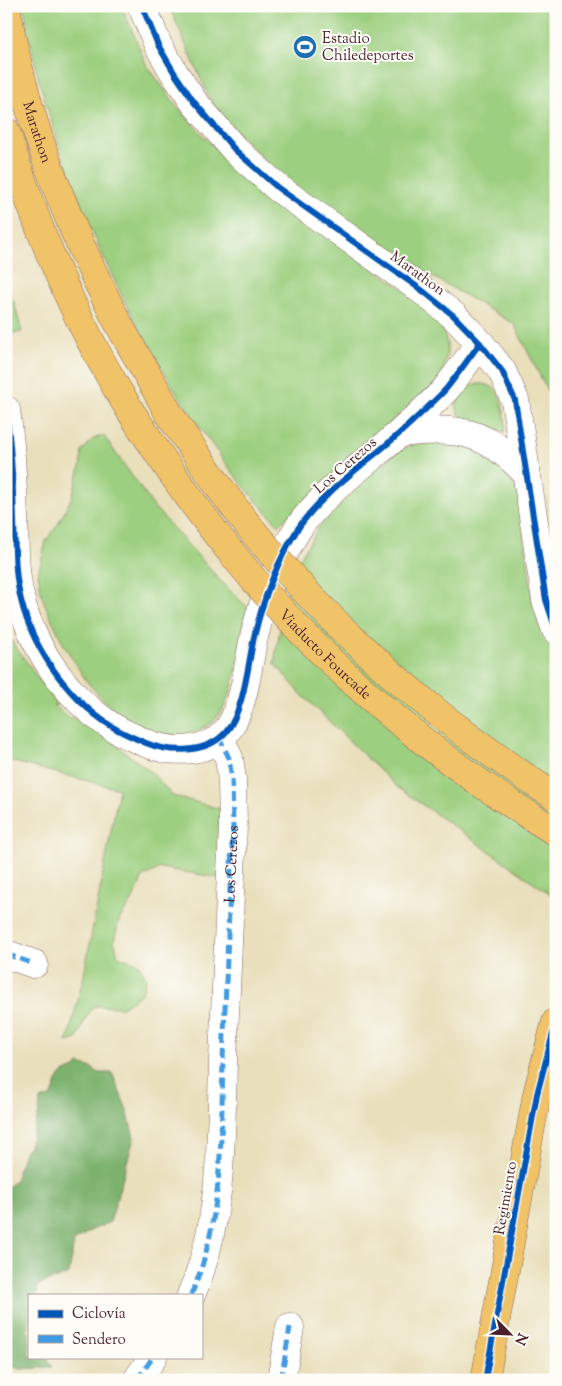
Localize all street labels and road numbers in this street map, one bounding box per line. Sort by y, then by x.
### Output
street label: Marathon [16,99,56,166]
street label: Marathon [385,247,449,302]
street label: Los Cerezos [310,433,382,499]
street label: Viaducto Fourcade [273,605,375,705]
street label: Los Cerezos [220,825,245,903]
street label: Regimiento [490,1160,523,1237]

